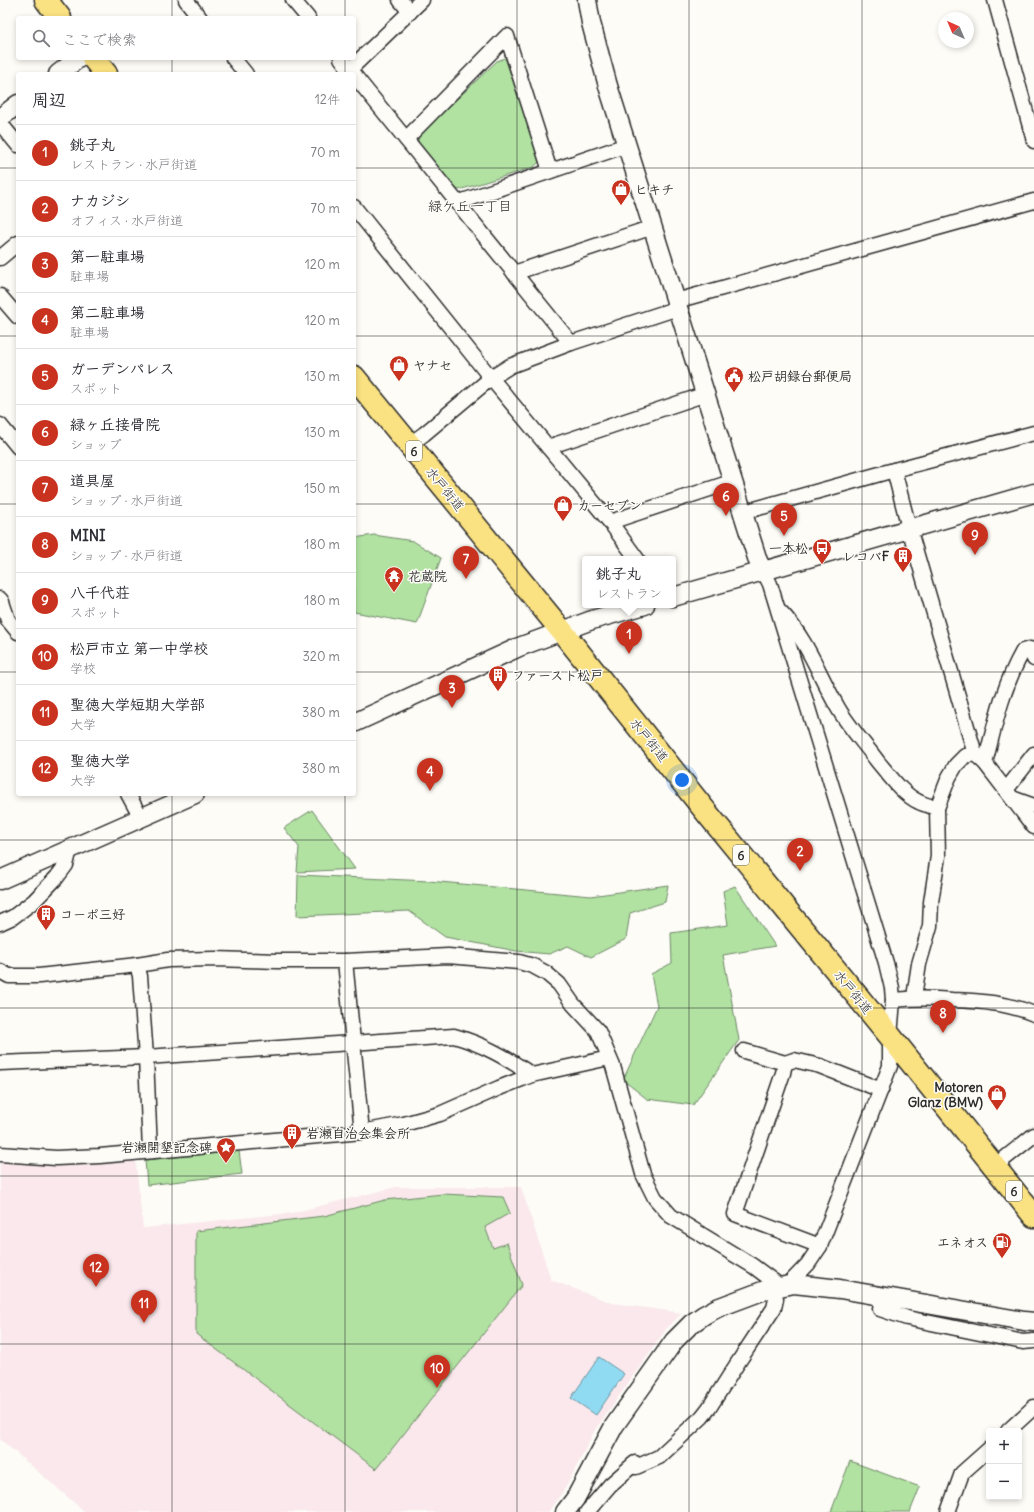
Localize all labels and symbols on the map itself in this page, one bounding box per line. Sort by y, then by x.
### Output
north arrow [938,12,974,48]
shop icon: ヒキチ [610,178,632,206]
place label: ヒキチ [635,181,674,198]
district label: 緑ケ丘一丁目 [428,197,512,215]
shop icon: ヤナセ [388,354,410,382]
place label: ヤナセ [413,357,452,374]
public building icon: 松戸胡録台郵便局 [723,365,745,393]
place label: 松戸胡録台郵便局 [748,368,852,385]
road number: 6 [406,441,422,461]
street label: 水戸街道 [422,463,468,515]
pin: 6 [713,483,739,516]
shop icon: カーセブン [552,494,574,522]
place label: カーセブン [577,497,642,514]
pin: 5 [771,503,797,536]
pin: 9 [962,522,988,555]
bus stop icon: 一本松 [811,537,833,565]
place label: 一本松 [769,540,808,557]
building icon: レコバF [892,545,914,573]
pin: 7 [453,546,479,579]
place label: レコバF [843,548,890,565]
temple icon: 花蔵院 [383,565,405,593]
place label: 花蔵院 [408,568,447,585]
pin: 1 [616,621,642,654]
building icon: ファースト松戸 [487,664,509,692]
place label: ファースト松戸 [512,667,603,684]
pin: 3 [439,675,465,708]
street label: 水戸街道 [626,714,672,766]
pin: 4 [417,758,443,791]
your location [672,770,692,790]
pin: 2 [787,838,813,871]
road number: 6 [733,845,749,865]
building icon: コーポ三好 [35,903,57,931]
place label: コーポ三好 [60,906,125,923]
street label: 水戸街道 [830,966,876,1018]
pin: 8 [930,1000,956,1033]
place label: Motoren Glanz (BMW) [908,1079,983,1111]
shop icon: Motoren Glanz (BMW) [986,1083,1008,1111]
building icon: 岩瀬自治会集会所 [281,1122,303,1150]
place label: 岩瀬自治会集会所 [306,1125,410,1142]
place icon: 岩瀬開墾記念碑 [215,1136,237,1164]
place label: 岩瀬開墾記念碑 [121,1139,212,1156]
road number: 6 [1006,1181,1022,1201]
fuel station icon: エネオス [991,1231,1013,1259]
place label: エネオス [937,1234,988,1251]
pin: 12 [83,1254,109,1287]
pin: 11 [131,1290,157,1323]
pin: 10 [424,1355,450,1388]

